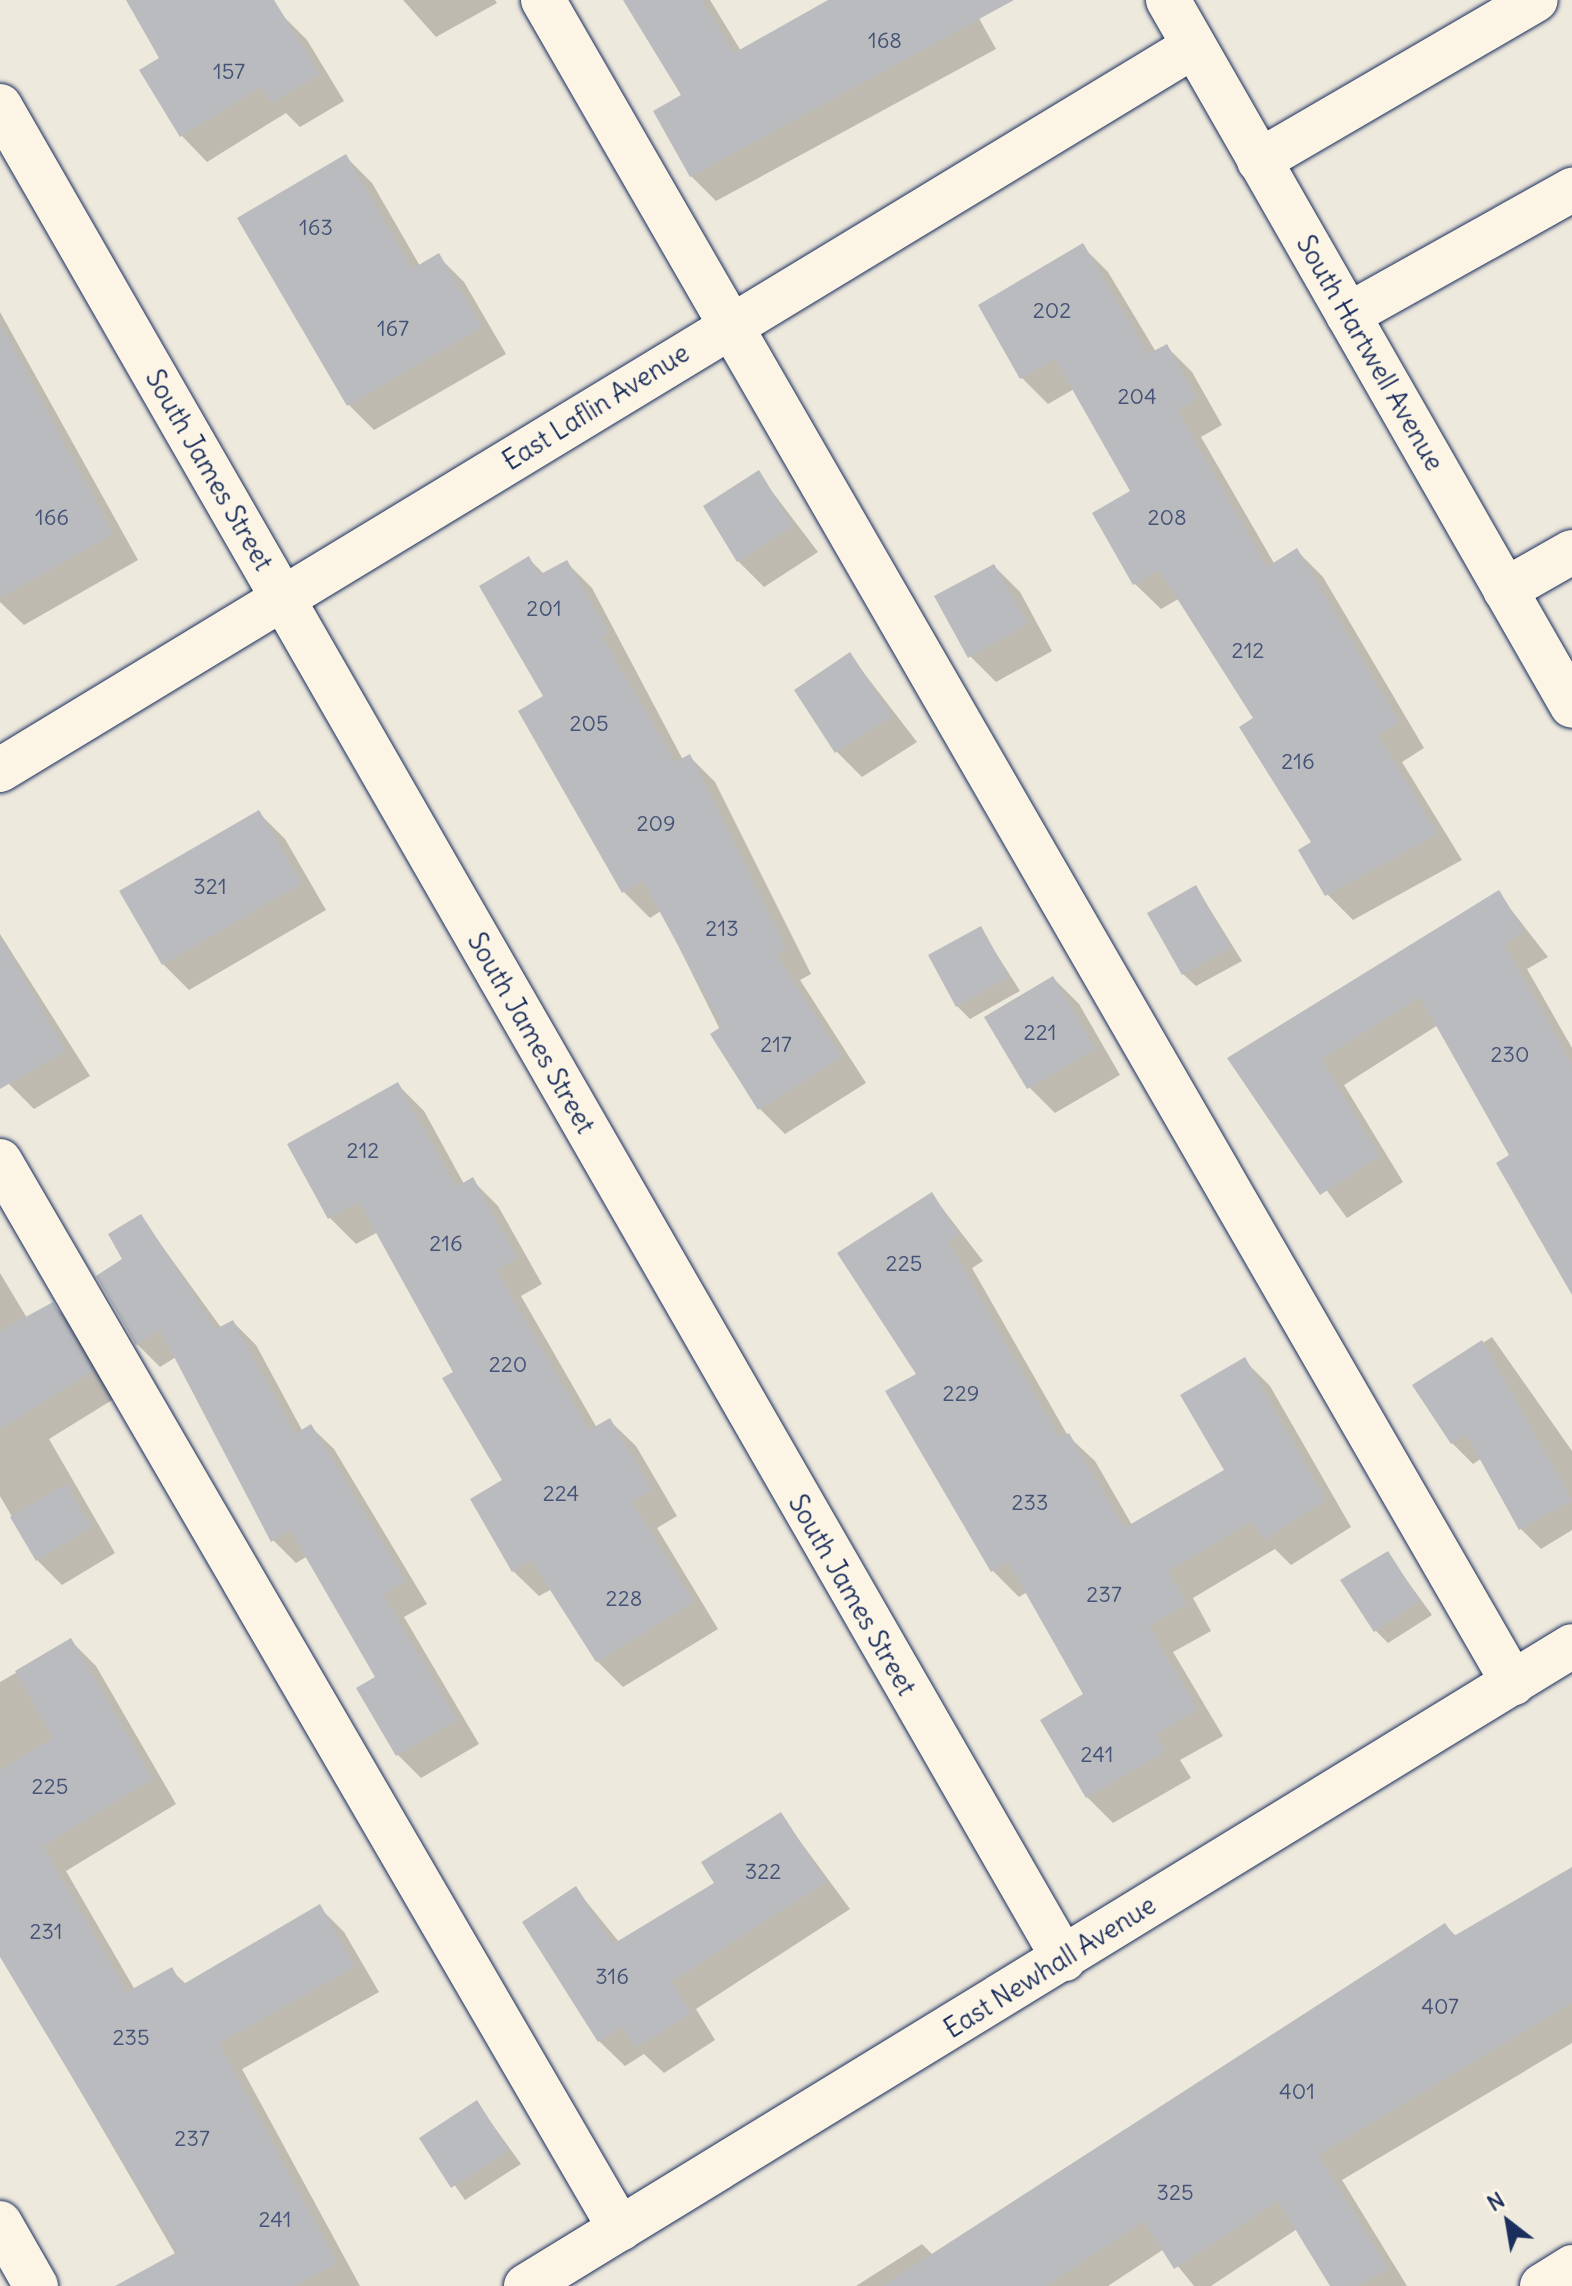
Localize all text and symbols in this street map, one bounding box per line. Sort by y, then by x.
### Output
house number: 168 [868,28,902,54]
house number: 157 [213,59,245,85]
house number: 163 [299,215,333,241]
street label: South Hartwell Avenue [1290,230,1450,476]
house number: 202 [1033,298,1071,324]
house number: 167 [377,316,409,342]
street label: East Laflin Avenue [497,337,695,477]
street label: South James Street [139,364,279,576]
house number: 204 [1117,384,1157,410]
house number: 166 [35,505,69,531]
house number: 208 [1147,505,1187,531]
house number: 201 [526,596,562,622]
house number: 212 [1232,638,1264,664]
house number: 205 [569,711,609,737]
house number: 216 [1281,749,1315,775]
house number: 209 [636,811,676,837]
house number: 321 [193,874,227,900]
house number: 213 [705,916,739,942]
street label: South James Street [461,927,601,1139]
house number: 221 [1024,1020,1056,1046]
house number: 217 [760,1032,792,1058]
house number: 230 [1490,1042,1530,1068]
house number: 212 [347,1138,379,1164]
house number: 216 [429,1231,463,1257]
house number: 225 [886,1251,922,1277]
house number: 220 [489,1352,527,1378]
house number: 229 [943,1381,979,1407]
house number: 224 [543,1481,579,1507]
street label: South James Street [782,1489,922,1701]
house number: 233 [1011,1490,1049,1516]
house number: 237 [1086,1582,1122,1608]
house number: 228 [606,1586,642,1612]
house number: 241 [1081,1742,1113,1768]
house number: 225 [32,1774,68,1800]
house number: 322 [745,1859,781,1885]
street label: East Newhall Avenue [938,1889,1162,2045]
house number: 231 [29,1919,63,1945]
house number: 316 [595,1964,629,1990]
house number: 407 [1421,1994,1459,2020]
house number: 235 [112,2025,150,2051]
house number: 401 [1279,2079,1315,2105]
house number: 237 [174,2126,210,2152]
house number: 325 [1156,2180,1194,2206]
north arrow [1468,2182,1548,2262]
text: N [1482,2186,1509,2217]
house number: 241 [259,2207,291,2233]

